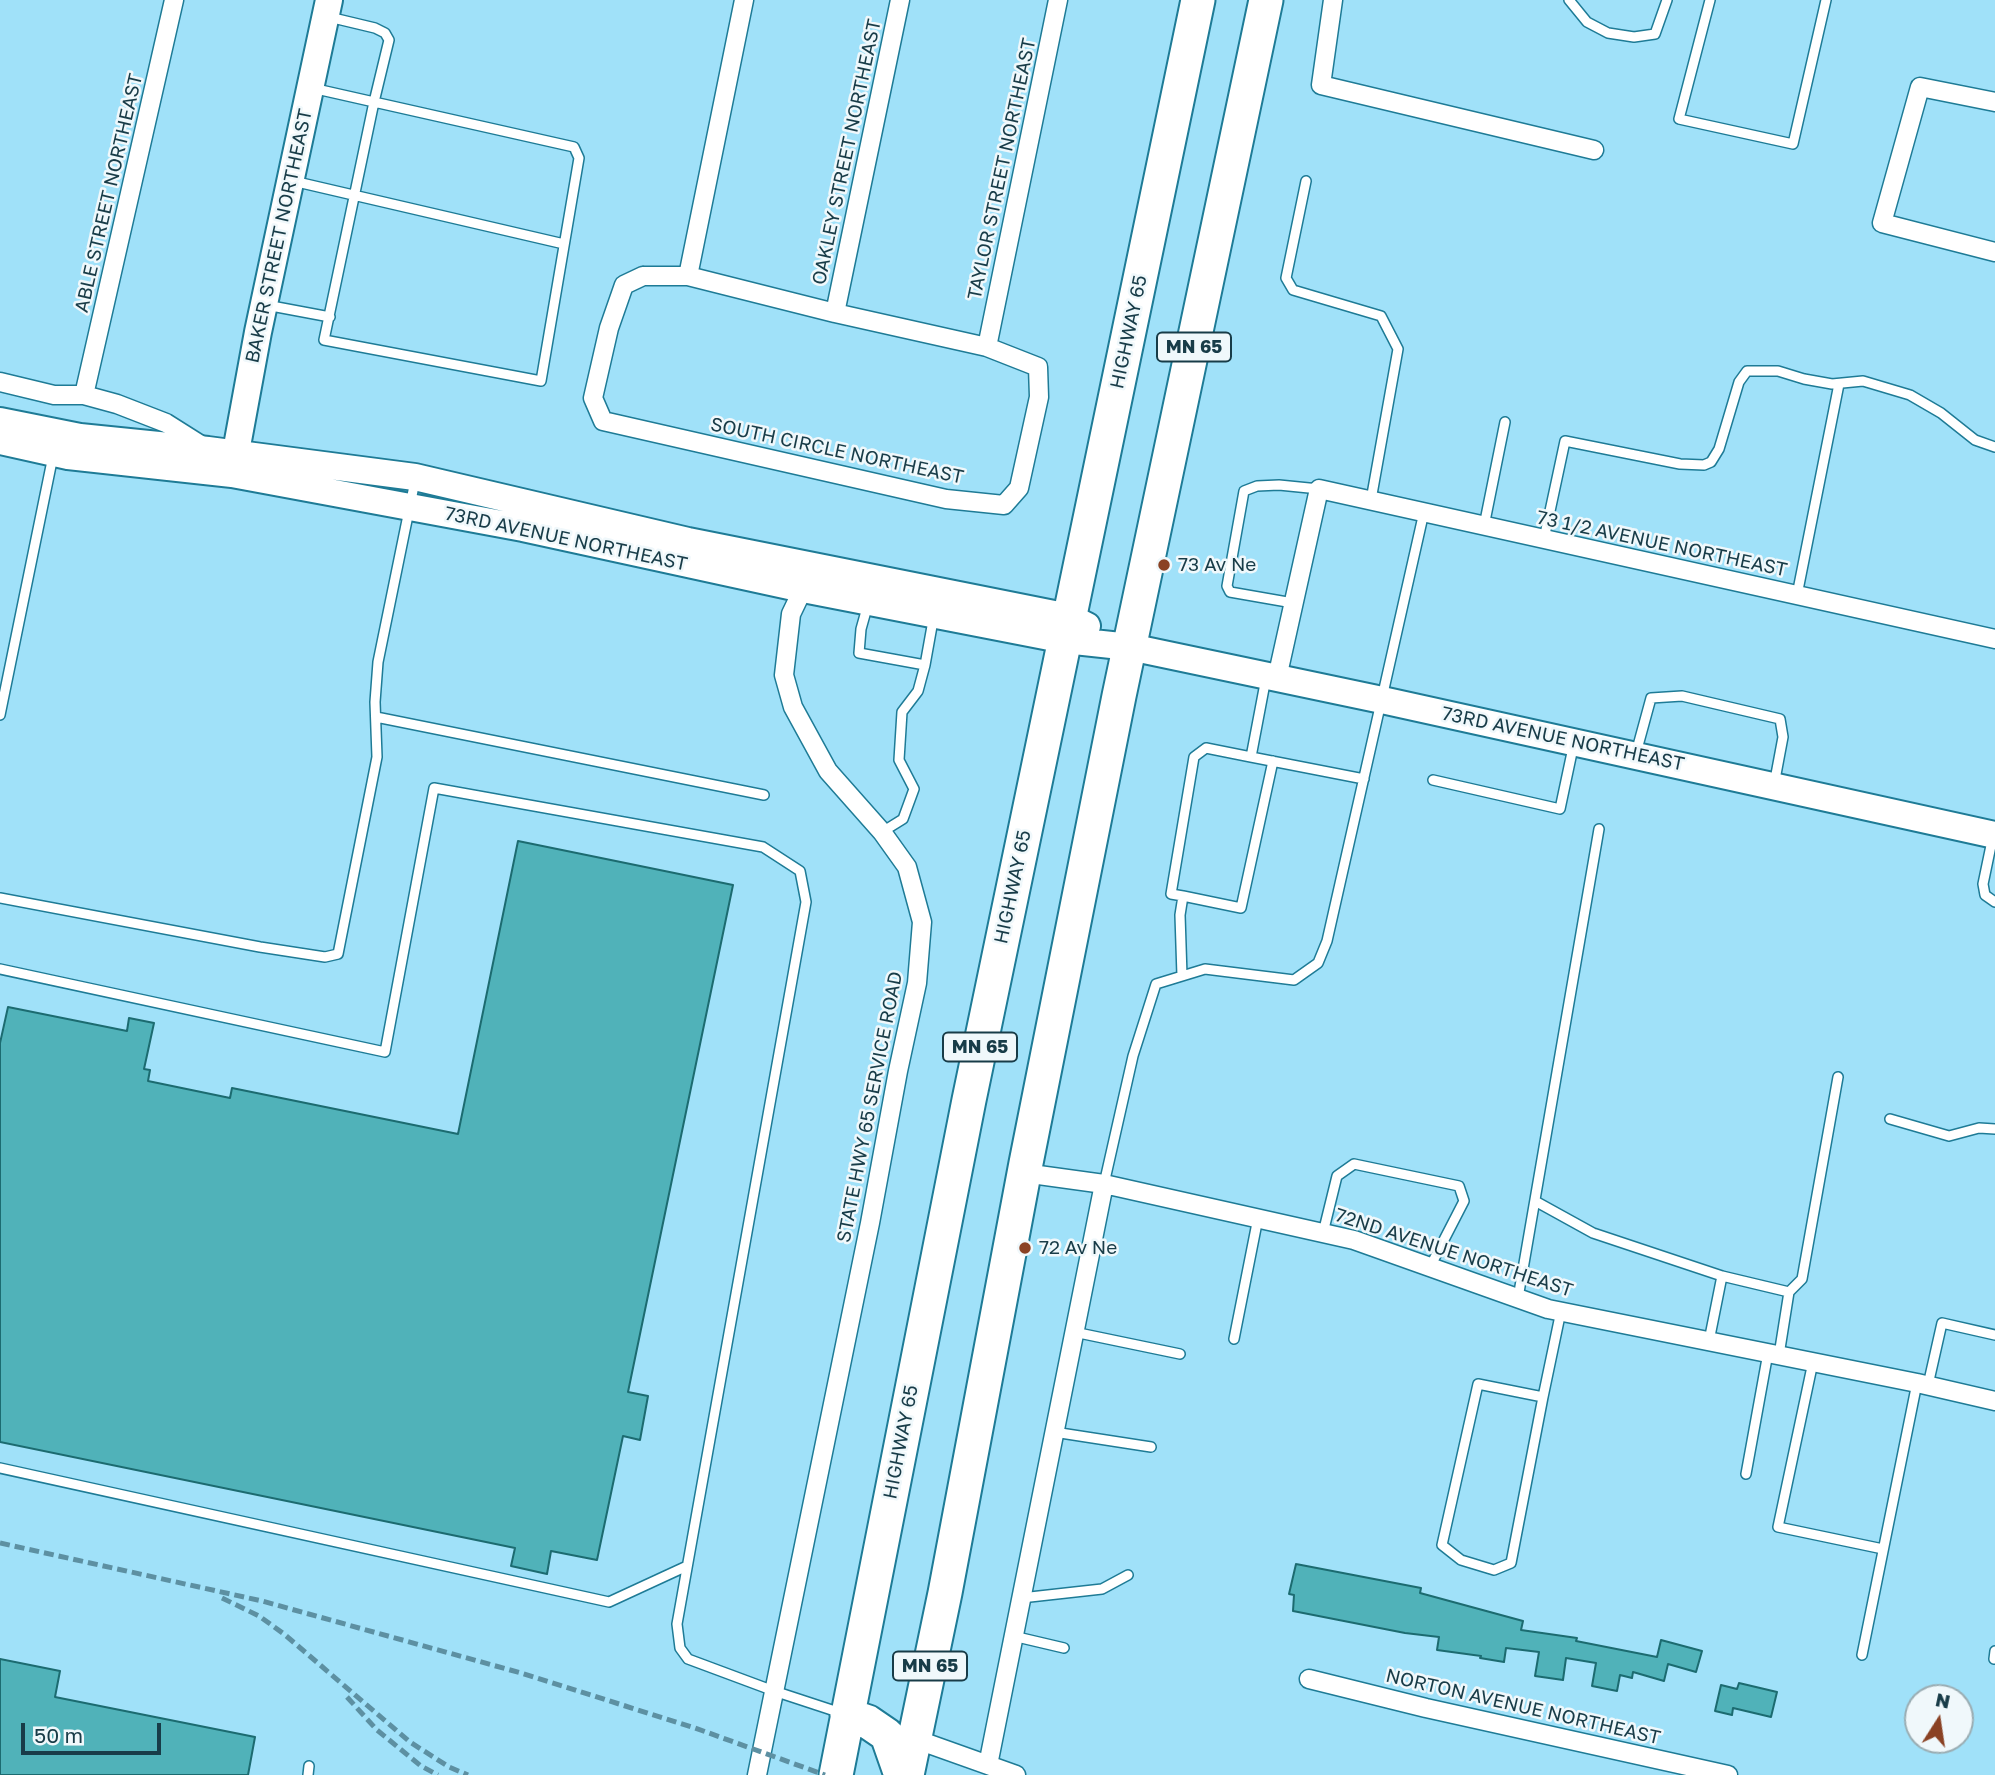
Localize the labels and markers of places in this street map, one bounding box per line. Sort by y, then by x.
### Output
place label: 73 Av Ne [1178,554,1256,576]
marker: 73 Av Ne [1156,557,1172,573]
place label: 72 Av Ne [1039,1237,1117,1259]
marker: 72 Av Ne [1017,1240,1033,1256]

